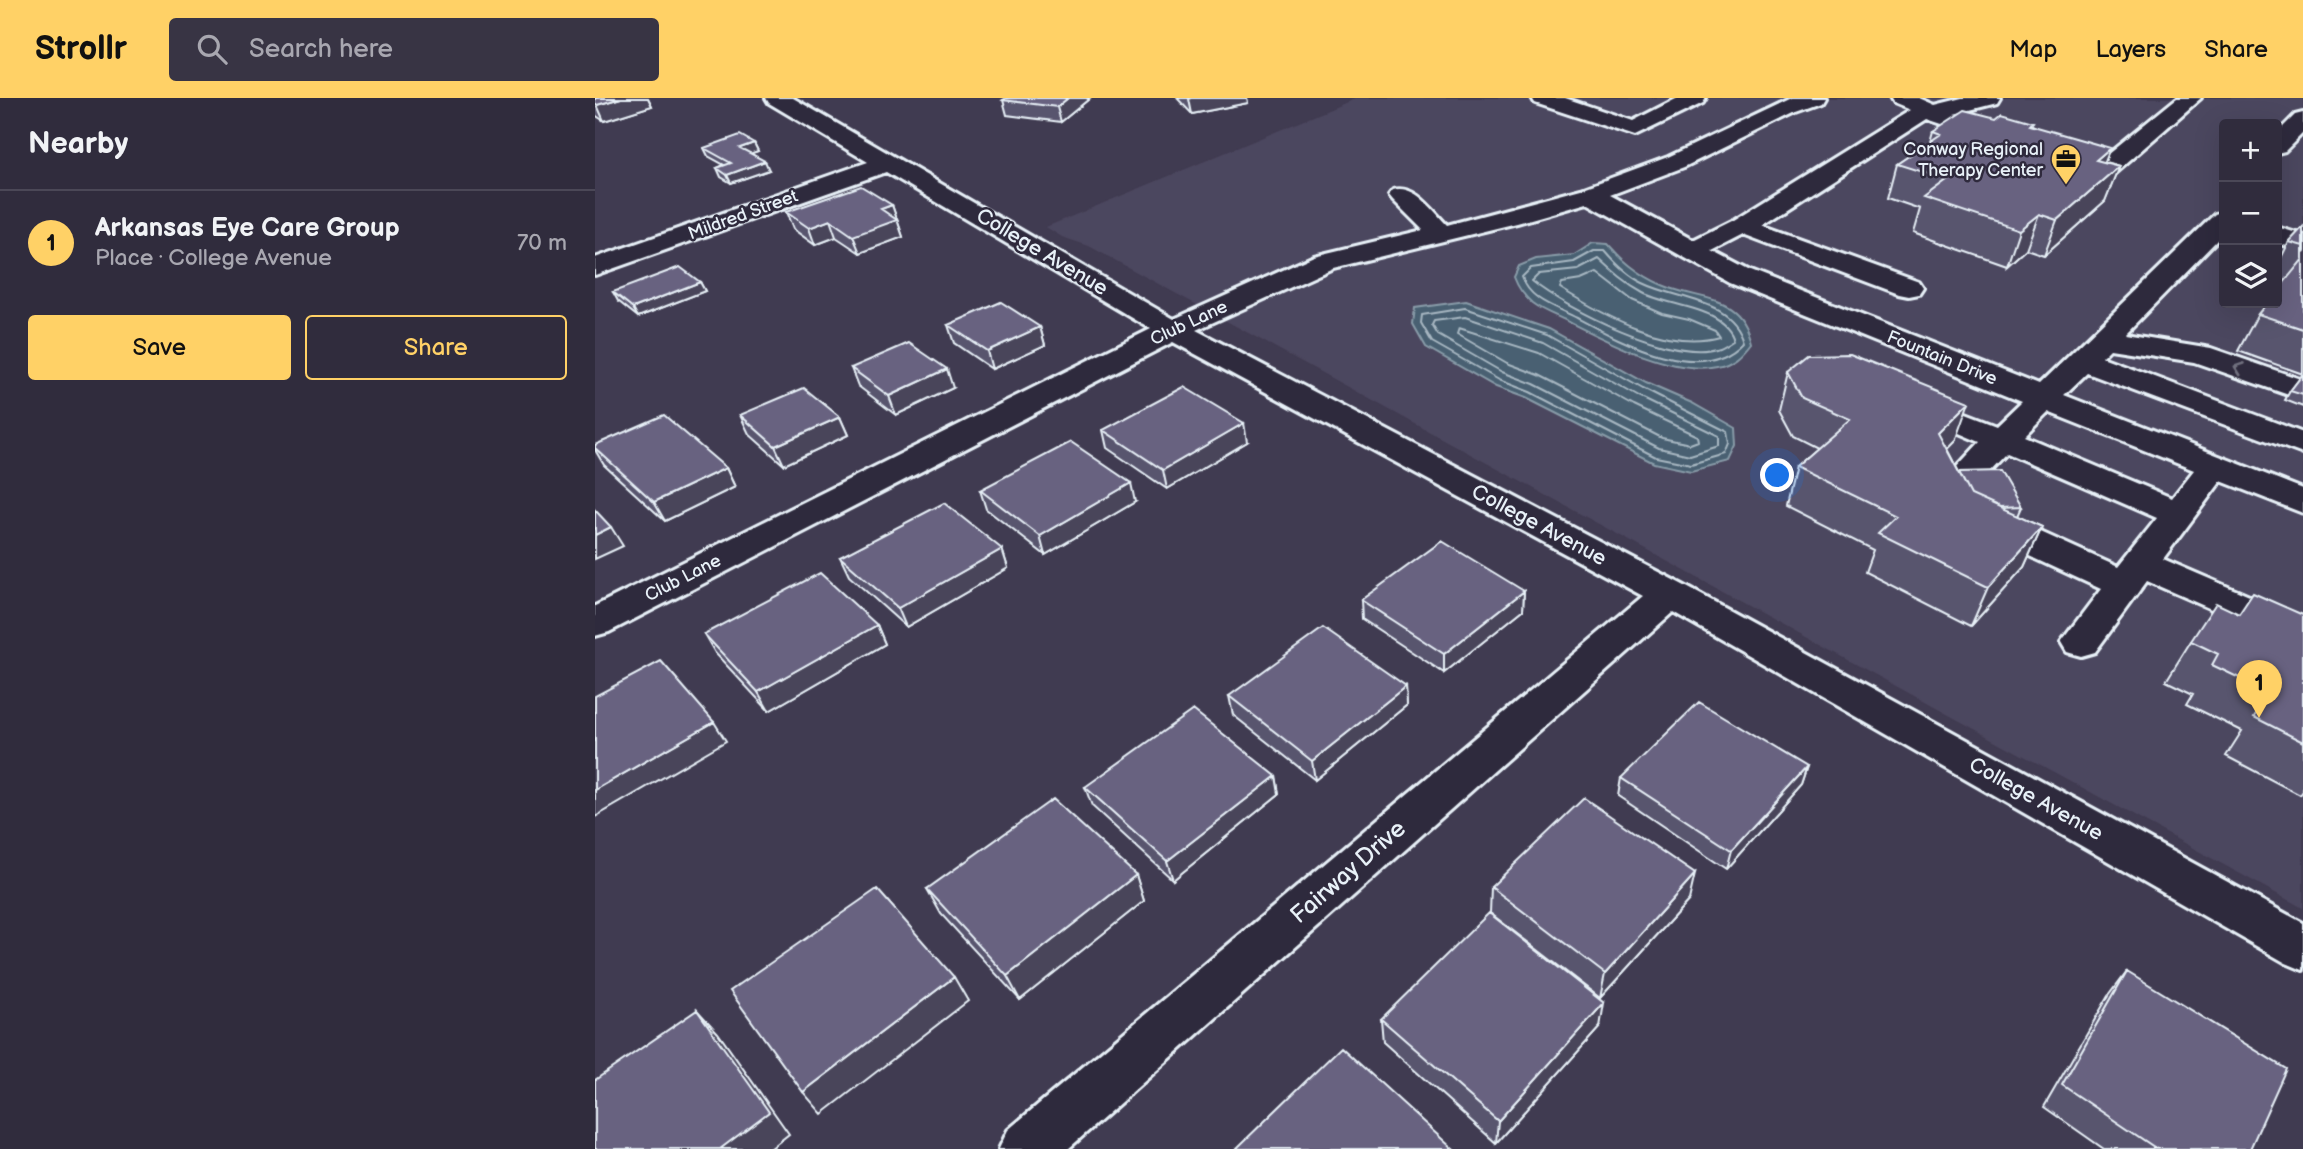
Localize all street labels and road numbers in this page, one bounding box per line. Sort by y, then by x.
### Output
street label: Mildred Street [685,185,801,245]
street label: College Avenue [972,203,1112,301]
street label: Club Lane [1147,296,1231,350]
street label: Fountain Drive [1884,326,2001,390]
street label: College Avenue [1467,479,1611,571]
street label: Club Lane [641,550,725,606]
street label: College Avenue [1965,752,2107,846]
street label: Fairway Drive [1284,814,1412,930]

